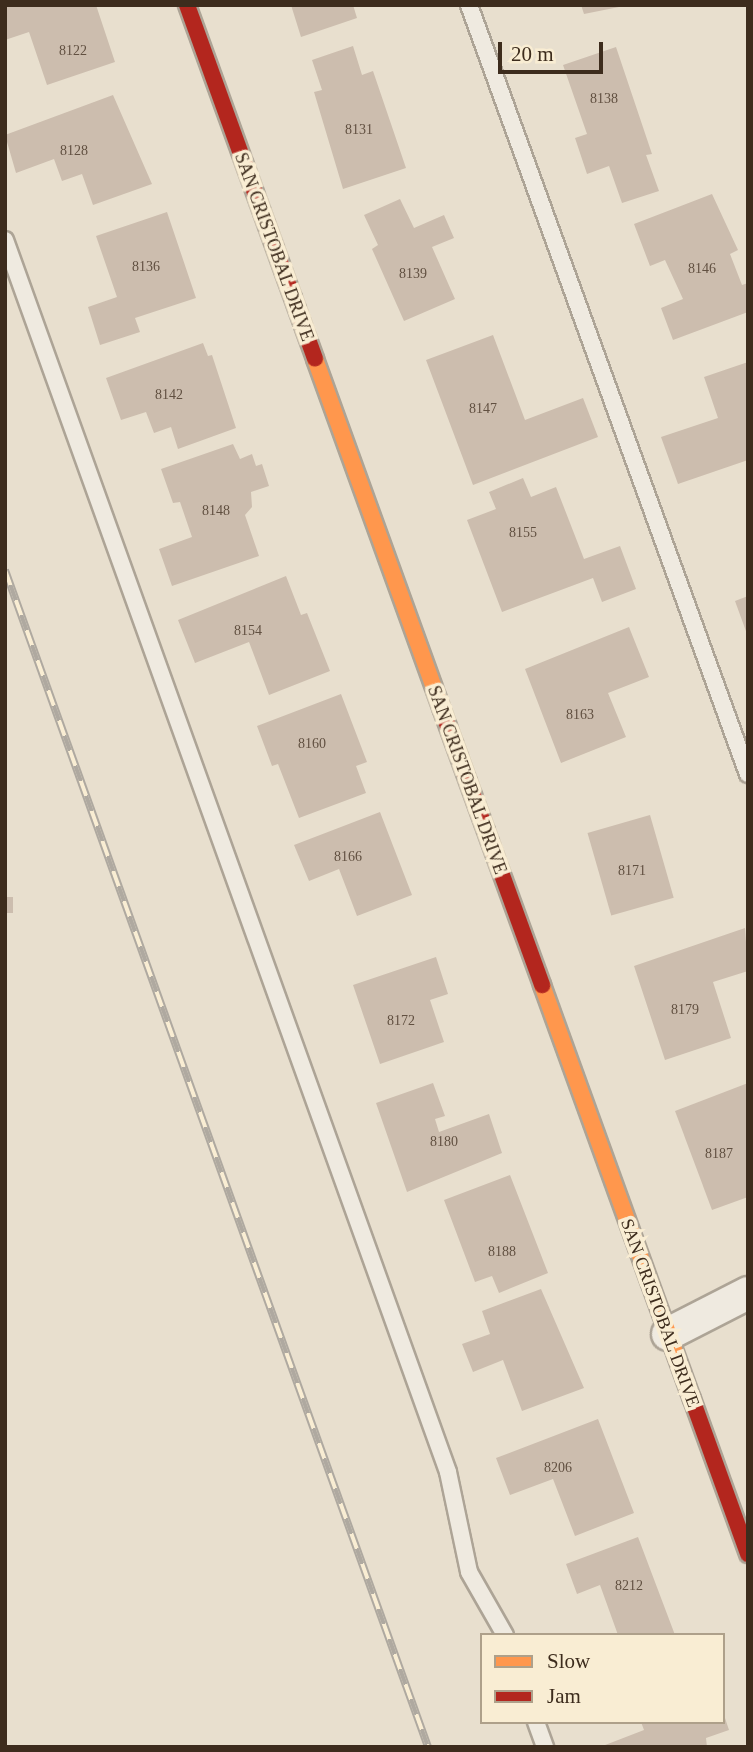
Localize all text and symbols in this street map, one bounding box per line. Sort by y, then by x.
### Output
scale bar [501,28,606,72]
text: 20 m [511,42,554,66]
house number: 8122 [59,43,87,59]
house number: 8138 [590,91,618,107]
house number: 8131 [345,122,373,138]
house number: 8128 [60,143,88,159]
street label: SAN CRISTOBAL DRIVE [230,149,318,345]
house number: 8136 [132,259,160,275]
house number: 8146 [688,261,716,277]
house number: 8139 [399,266,427,282]
house number: 8142 [155,387,183,403]
house number: 8147 [469,401,497,417]
house number: 8148 [202,503,230,519]
house number: 8155 [509,525,537,541]
house number: 8154 [234,623,262,639]
street label: SAN CRISTOBAL DRIVE [423,682,511,878]
house number: 8163 [566,707,594,723]
house number: 8160 [298,736,326,752]
house number: 8166 [334,849,362,865]
house number: 8171 [618,863,646,879]
house number: 8179 [671,1002,699,1018]
house number: 8172 [387,1013,415,1029]
house number: 8180 [430,1134,458,1150]
house number: 8187 [705,1146,733,1162]
street label: SAN CRISTOBAL DRIVE [616,1215,704,1411]
house number: 8188 [488,1244,516,1260]
house number: 8206 [544,1460,572,1476]
house number: 8212 [615,1578,643,1594]
legend [480,1633,725,1724]
text: Slow [547,1649,590,1673]
text: Jam [547,1684,581,1708]

